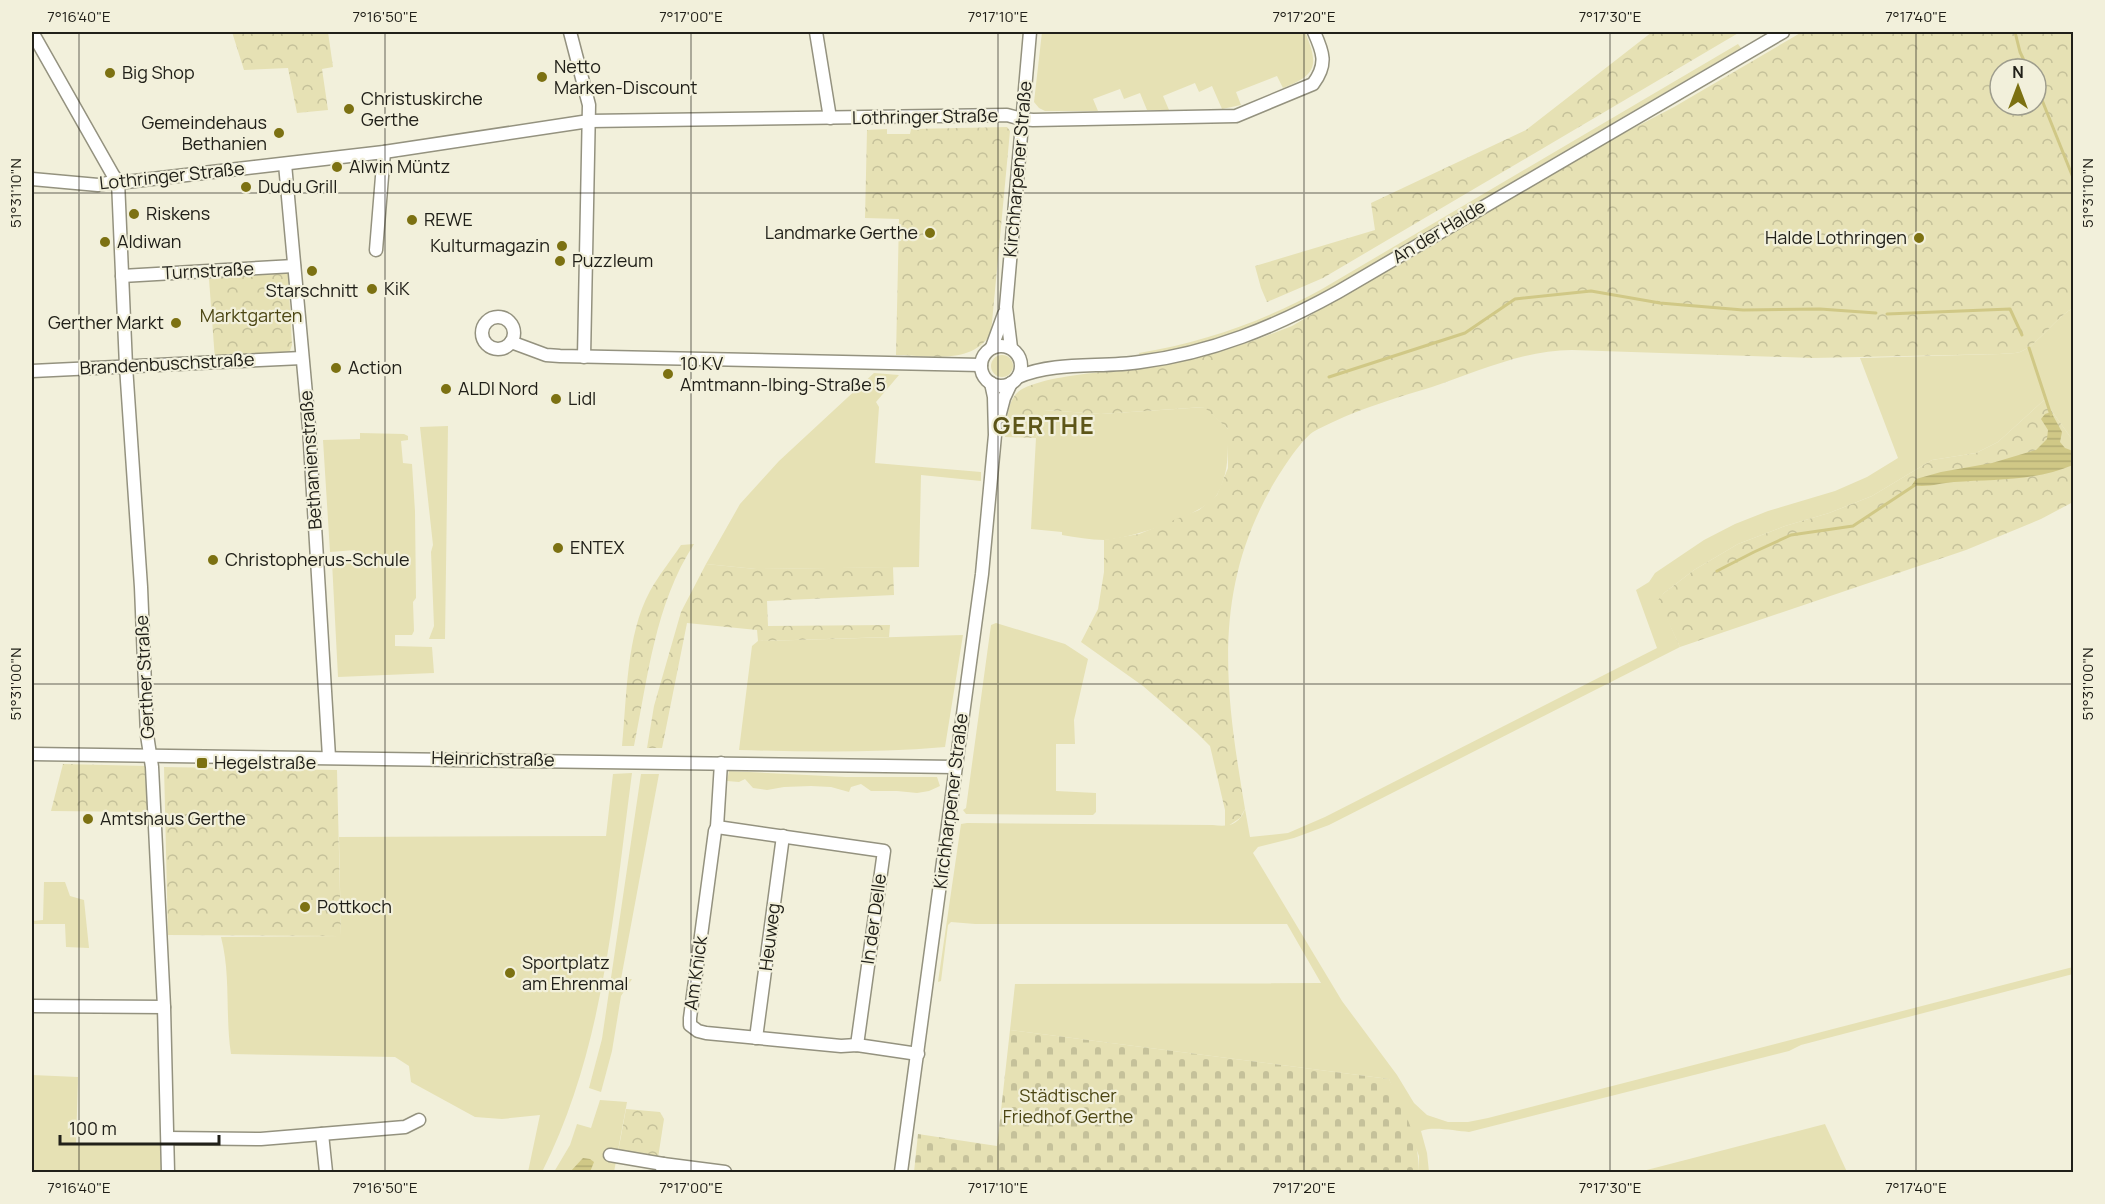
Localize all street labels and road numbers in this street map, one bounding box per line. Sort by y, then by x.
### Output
street label: Kirchharpener Straße [997,80,1037,258]
street label: Lothringer Straße [852,103,998,129]
street label: Lothringer Straße [98,155,246,195]
street label: An der Halde [1387,194,1490,268]
street label: Turnstraße [161,256,254,284]
street label: Brandenbuschstraße [79,346,255,380]
street label: Bethanienstraße [293,390,327,530]
street label: Gerther Straße [129,615,159,740]
street label: Kirchharpener Straße [927,712,973,890]
street label: Heinrichstraße [431,745,555,771]
street label: In der Delle [855,872,891,966]
street label: Heuweg [753,902,785,972]
street label: Am Knick [678,933,712,1012]

